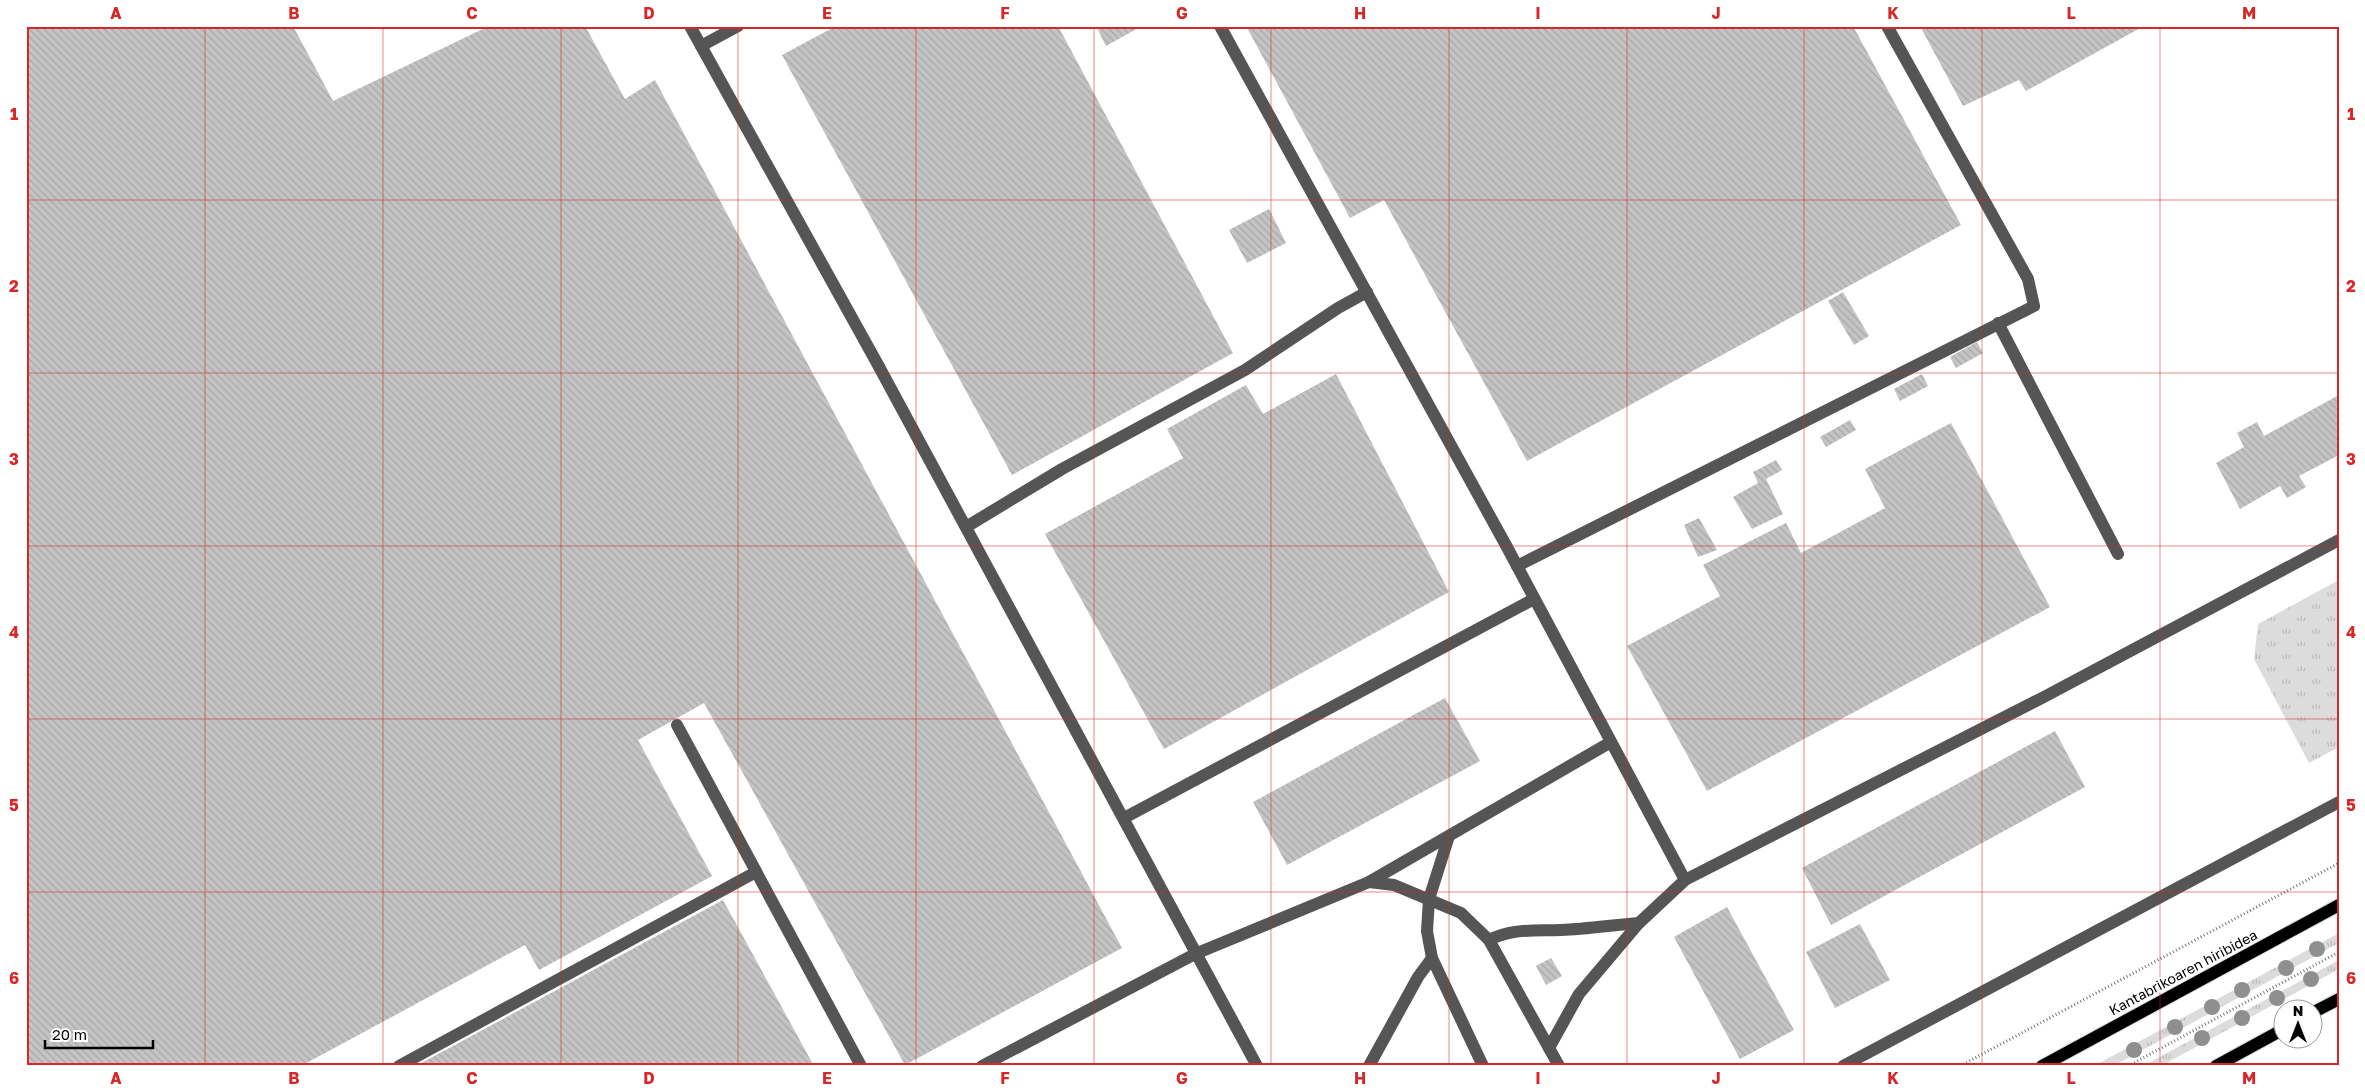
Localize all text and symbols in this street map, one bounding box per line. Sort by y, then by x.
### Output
text: A [110,3,122,23]
text: B [288,3,300,23]
text: C [466,3,478,23]
text: D [643,3,655,23]
text: E [822,3,832,23]
text: F [1000,3,1010,23]
text: G [1176,3,1188,23]
text: H [1354,3,1366,23]
text: I [1535,3,1541,23]
text: J [1711,3,1721,23]
text: K [1887,3,1899,23]
text: L [2066,3,2076,23]
text: M [2242,3,2256,23]
text: 1 [10,104,18,124]
text: 1 [2347,104,2355,124]
text: 2 [9,276,19,296]
text: 2 [2346,276,2356,296]
text: 3 [9,449,19,469]
text: 3 [2346,449,2356,469]
text: 4 [9,622,19,642]
text: 4 [2346,622,2356,642]
text: 5 [9,795,19,815]
text: 5 [2346,795,2356,815]
street label: Kantabrikoaren hiribidea [2106,926,2260,1018]
text: 6 [9,968,19,988]
text: 6 [2346,968,2356,988]
north arrow [2272,1000,2322,1050]
text: N [2293,1002,2303,1019]
scale bar [45,1017,152,1049]
text: 20 m [52,1025,87,1043]
text: A [110,1068,122,1088]
text: B [288,1068,300,1088]
text: C [466,1068,478,1088]
text: D [643,1068,655,1088]
text: E [822,1068,832,1088]
text: F [1000,1068,1010,1088]
text: G [1176,1068,1188,1088]
text: H [1354,1068,1366,1088]
text: I [1535,1068,1541,1088]
text: J [1711,1068,1721,1088]
text: K [1887,1068,1899,1088]
text: L [2066,1068,2076,1088]
text: M [2242,1068,2256,1088]

